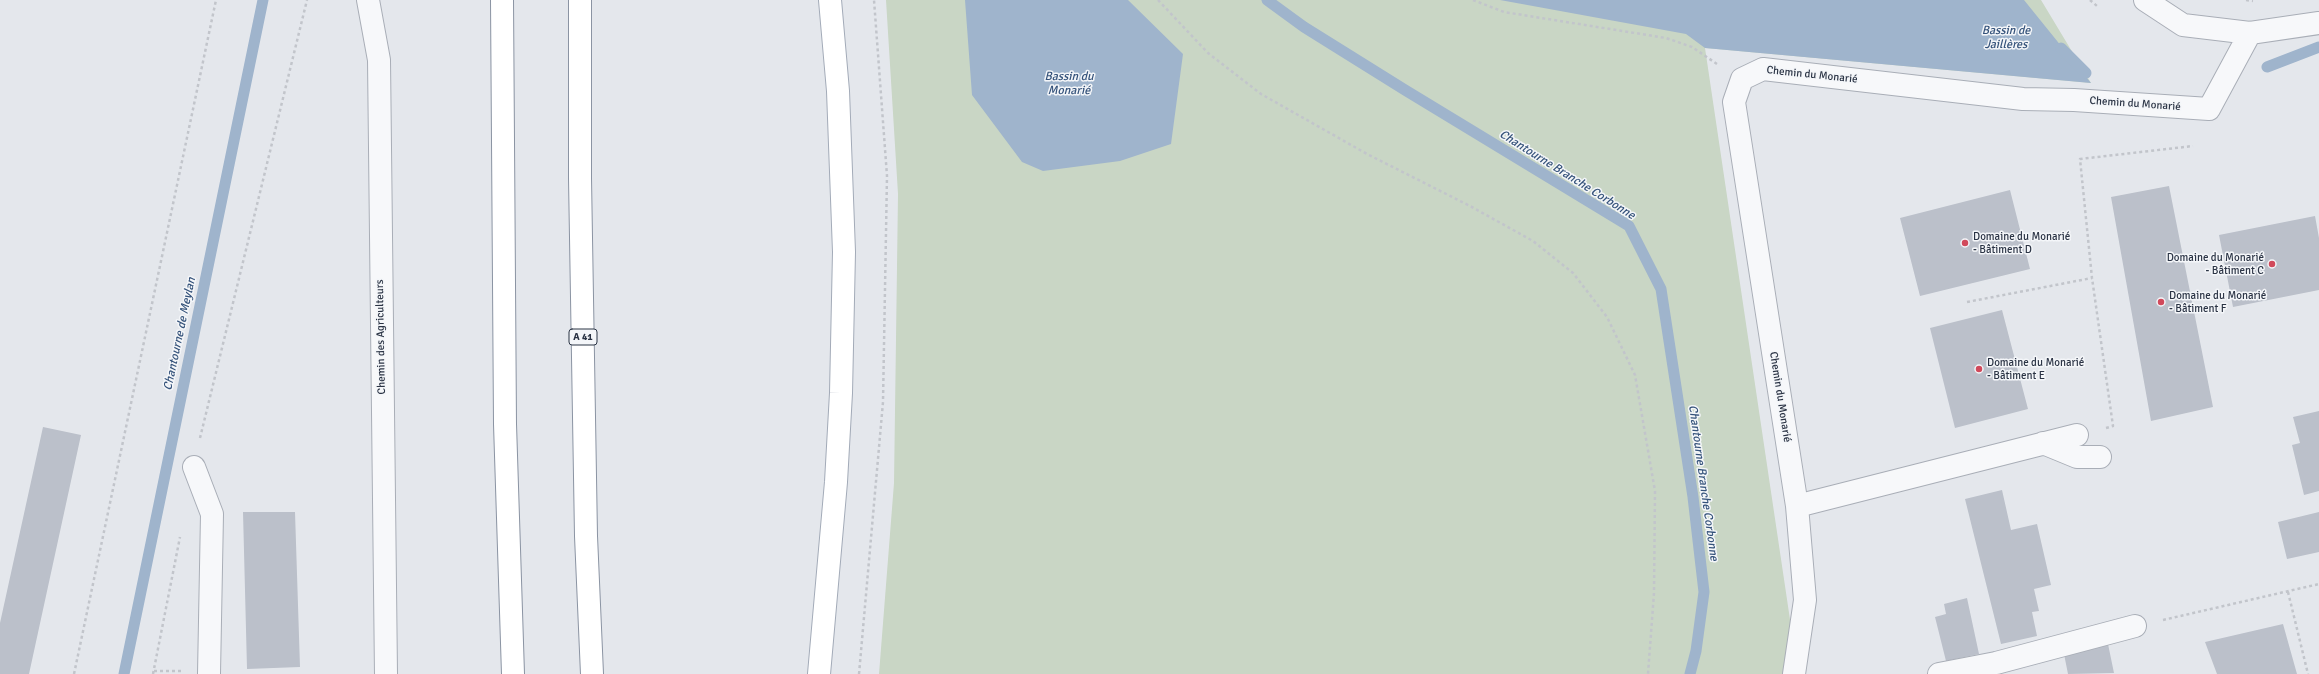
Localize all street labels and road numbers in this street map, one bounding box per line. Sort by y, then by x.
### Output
street label: Chemin du Monarié [1766,64,1858,86]
street label: Chemin du Monarié [2089,94,2181,114]
street label: Chemin des Agriculteurs [373,279,389,395]
road number: A 41 [569,329,597,345]
street label: Chemin du Monarié [1766,351,1794,443]

